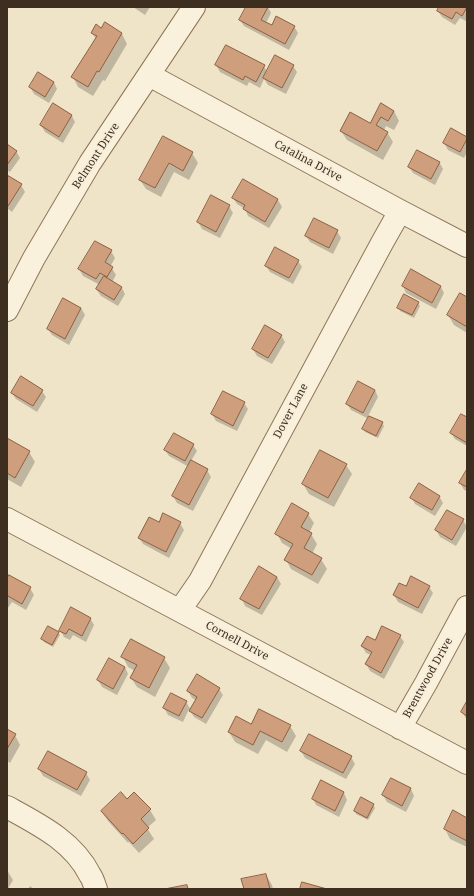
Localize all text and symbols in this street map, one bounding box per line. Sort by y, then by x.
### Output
street label: Belmont Drive [70,121,122,191]
street label: Catalina Drive [272,138,344,184]
street label: Dover Lane [271,381,311,441]
street label: Cornell Drive [203,619,271,663]
street label: Brentwood Drive [400,635,456,721]

